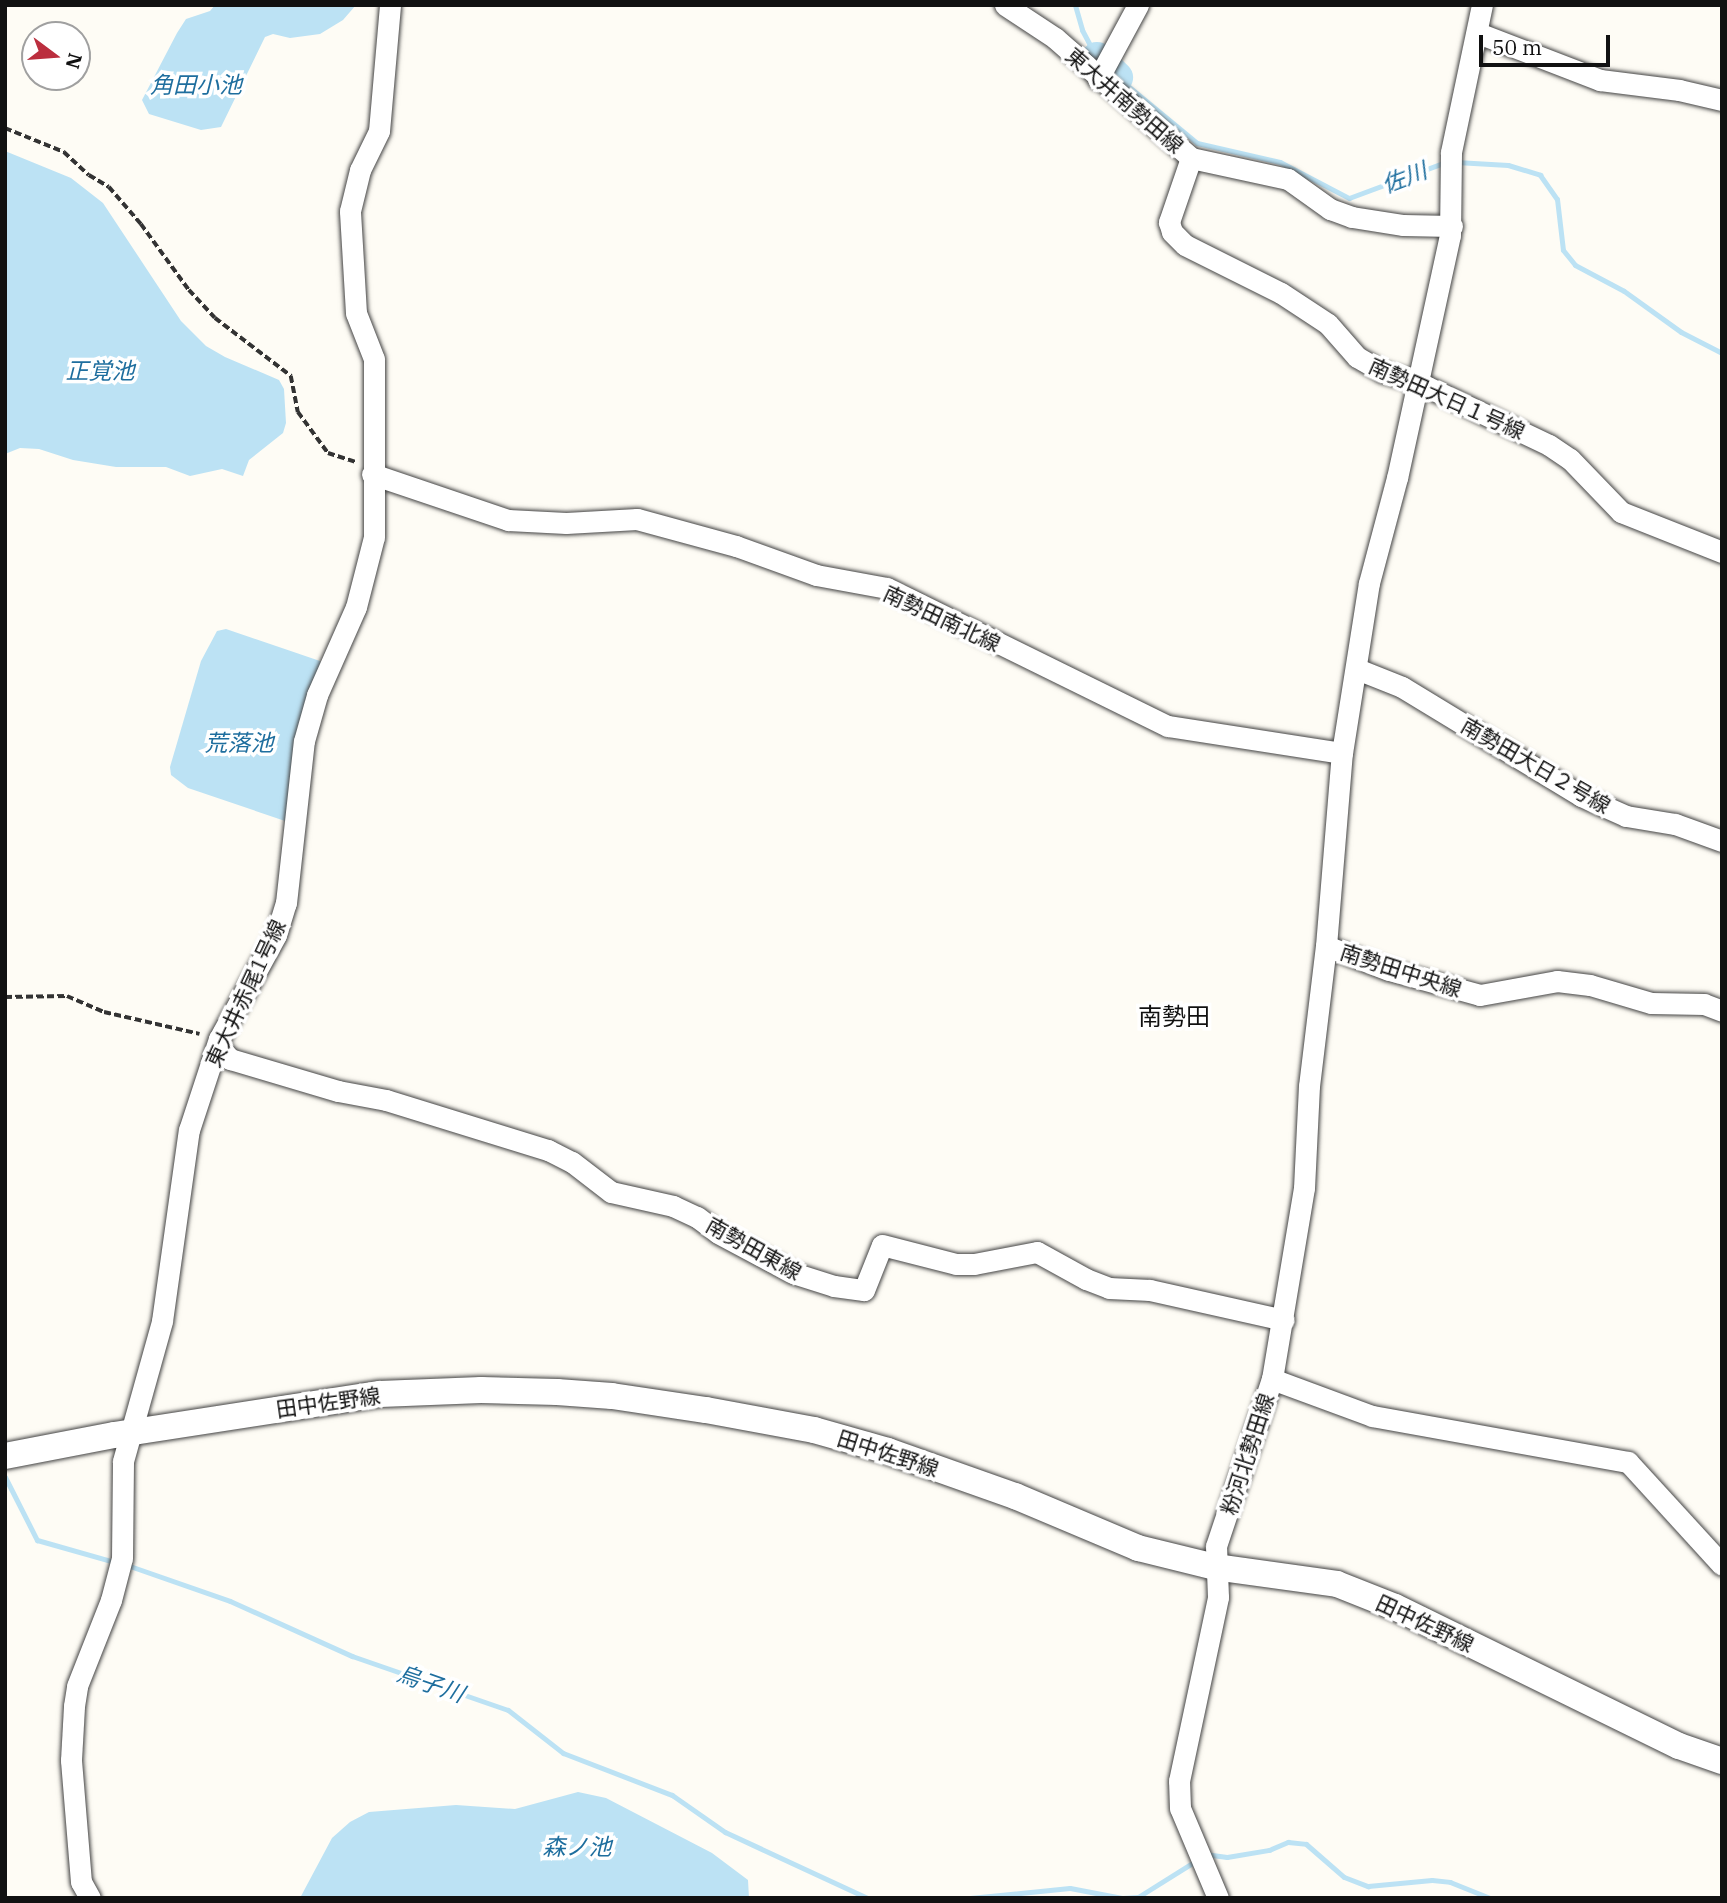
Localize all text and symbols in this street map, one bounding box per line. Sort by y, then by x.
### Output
north arrow [21,21,91,91]
scale bar [1482,21,1613,65]
text: 50 m [1492,33,1542,61]
street label: 東大井南勢田線 [1061,42,1189,158]
text: N [61,51,88,72]
water label: 角田小池 [150,70,242,98]
water label: 佐川 [1378,156,1430,198]
street label: 南勢田大日１号線 [1365,352,1529,444]
water label: 正覚池 [66,356,134,384]
street label: 南勢田南北線 [880,580,1004,656]
street label: 南勢田大日２号線 [1457,712,1615,818]
water label: 荒落池 [205,728,273,756]
street label: 東大井赤尾1号線 [200,915,290,1071]
street label: 南勢田中央線 [1337,939,1465,1001]
district label: 南勢田 [1138,1003,1210,1031]
street label: 南勢田東線 [702,1212,806,1284]
street label: 田中佐野線 [274,1382,382,1422]
street label: 粉河北勢田線 [1216,1390,1278,1518]
street label: 田中佐野線 [834,1425,942,1481]
street label: 田中佐野線 [1372,1589,1478,1657]
water label: 烏子川 [394,1659,468,1707]
water label: 森ノ池 [543,1832,611,1860]

